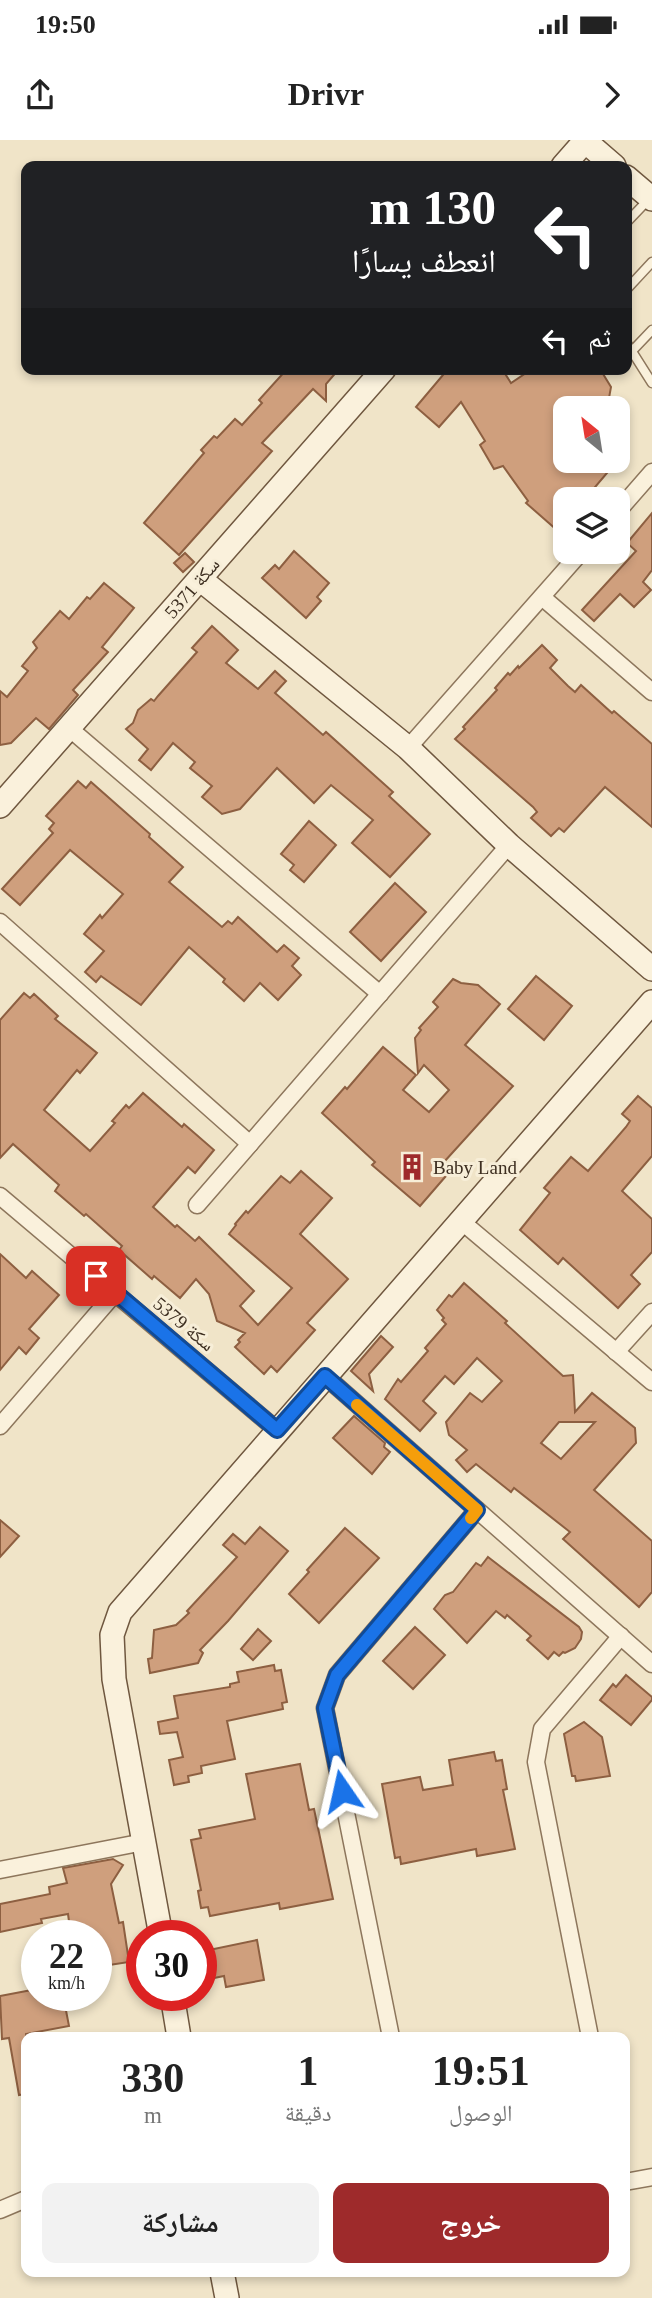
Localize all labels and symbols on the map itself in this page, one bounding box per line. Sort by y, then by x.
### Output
north arrow [553,396,630,472]
street label: سكة 5371 [160,554,224,622]
building icon: Baby Land [397,1152,427,1182]
place label: Baby Land [433,1157,517,1178]
pin [66,1246,126,1306]
street label: سكة 5379 [149,1293,219,1355]
position arrow [305,1754,379,1828]
speed limit sign: 30 [126,1920,217,2011]

